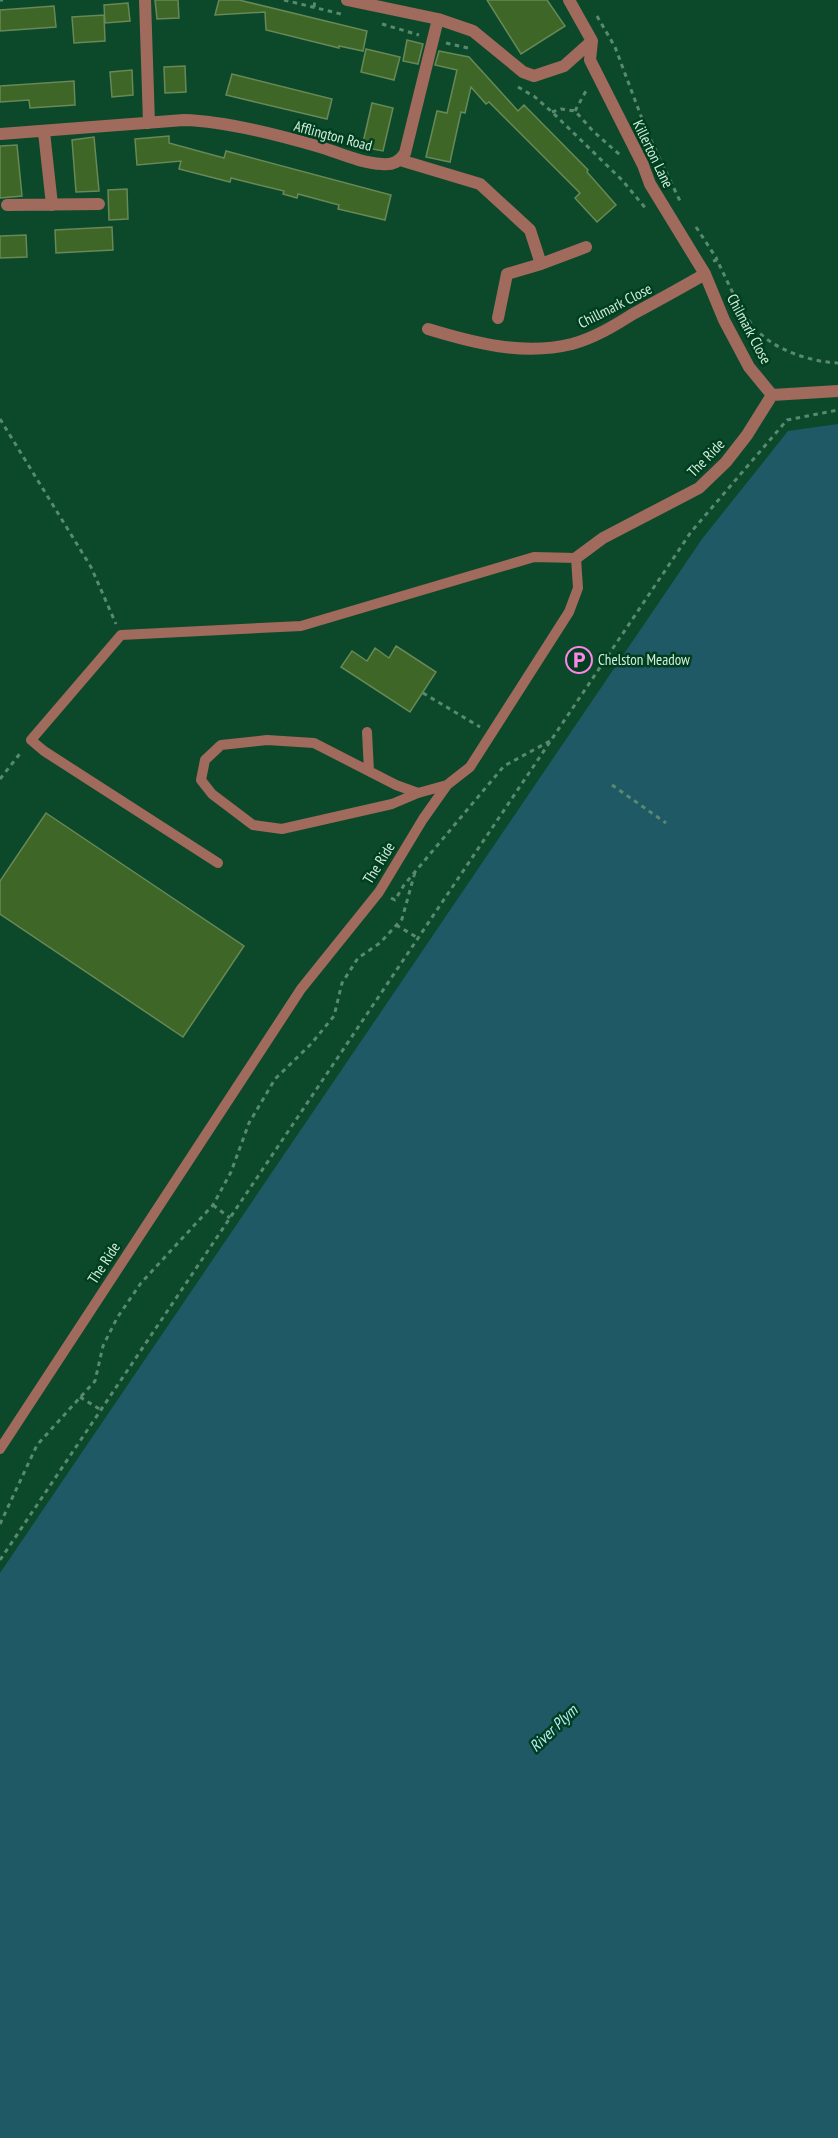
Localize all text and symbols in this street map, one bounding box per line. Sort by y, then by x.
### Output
street label: Afflington Road [292,116,374,155]
street label: Killerton Lane [629,117,678,191]
street label: Chillmark Close [575,279,655,332]
street label: Chilmark Close [723,290,776,367]
street label: The Ride [683,435,728,481]
parking icon: Chelston Meadow [564,645,594,675]
place label: Chelston Meadow [598,650,690,669]
street label: The Ride [358,838,399,887]
street label: The Ride [83,1238,124,1287]
water label: River Plym [525,1699,582,1756]

